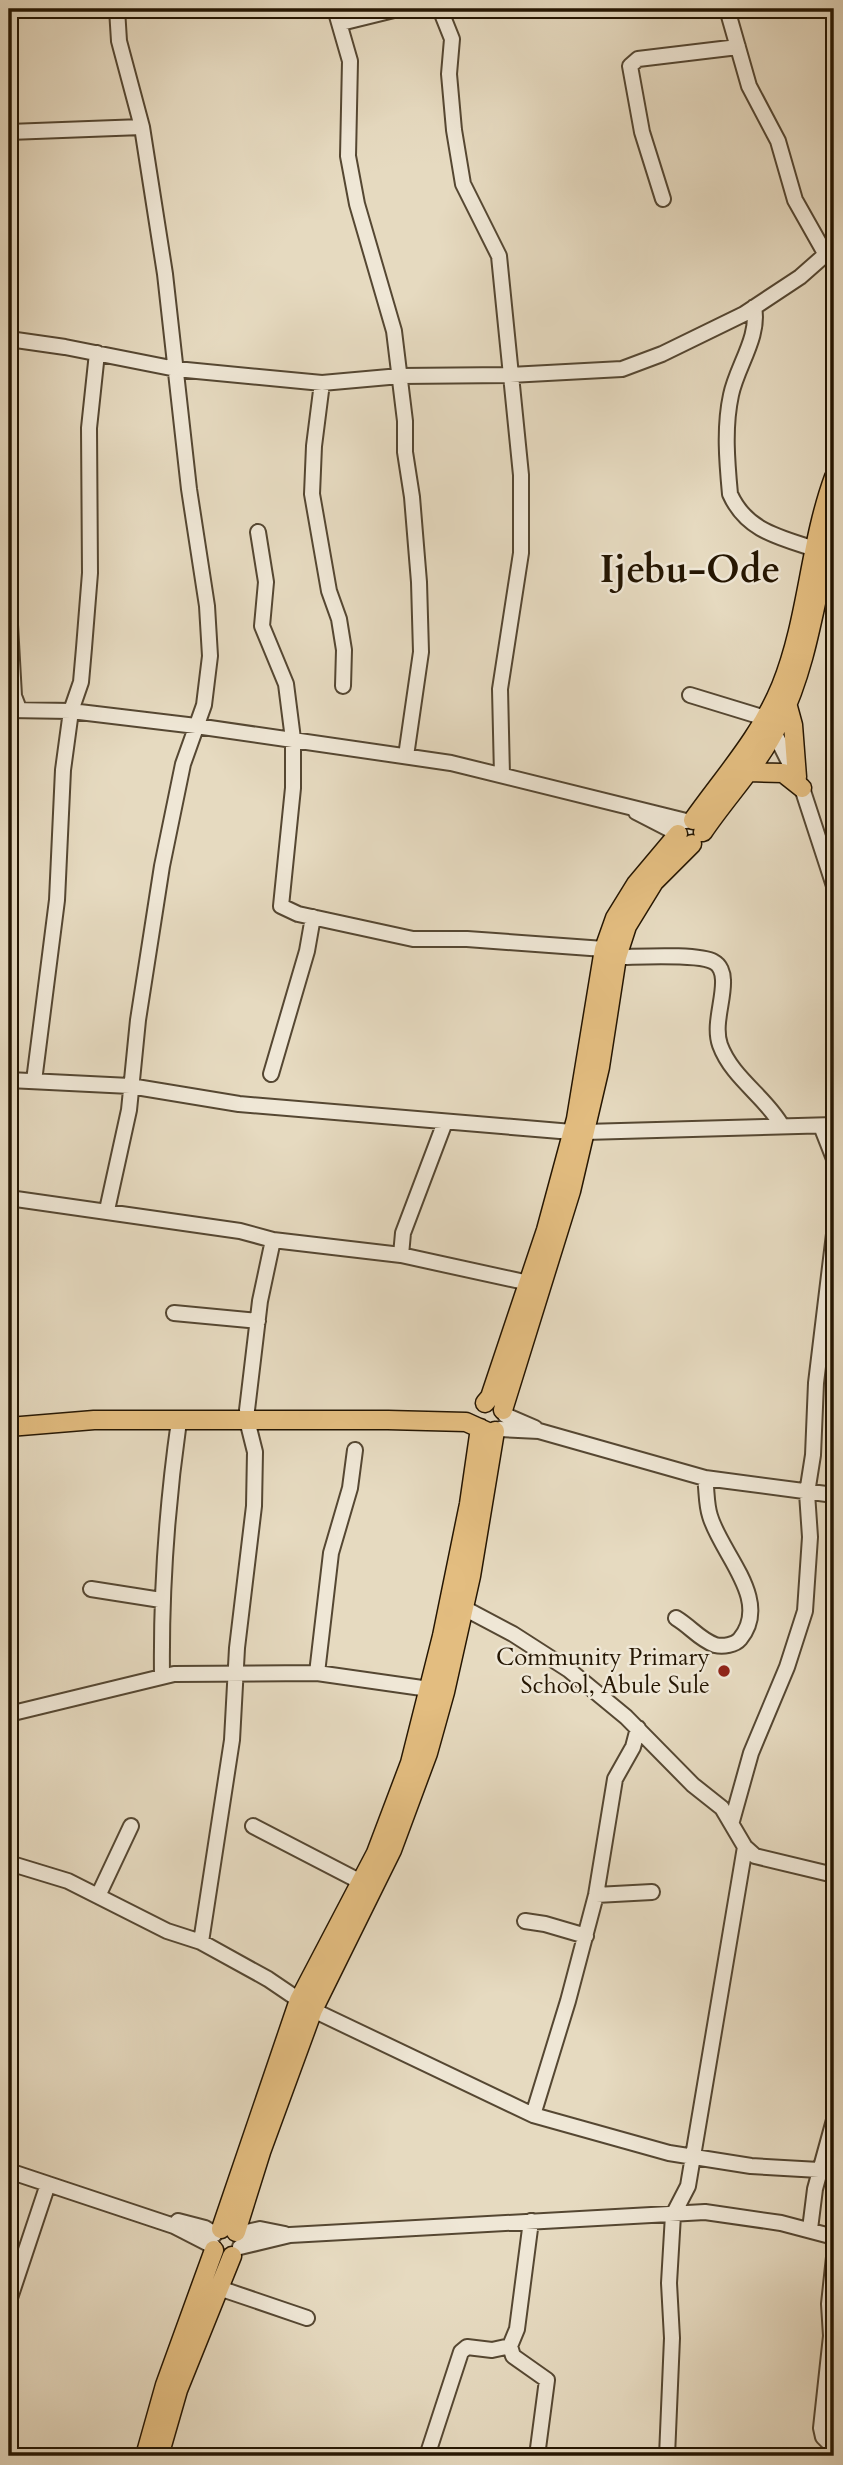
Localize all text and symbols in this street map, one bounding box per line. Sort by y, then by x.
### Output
district label: Ijebu-Ode [600,544,780,596]
place label: Community Primary School, Abule Sule [496,1641,710,1702]
marker: Community Primary School, Abule Sule [716,1663,732,1679]

